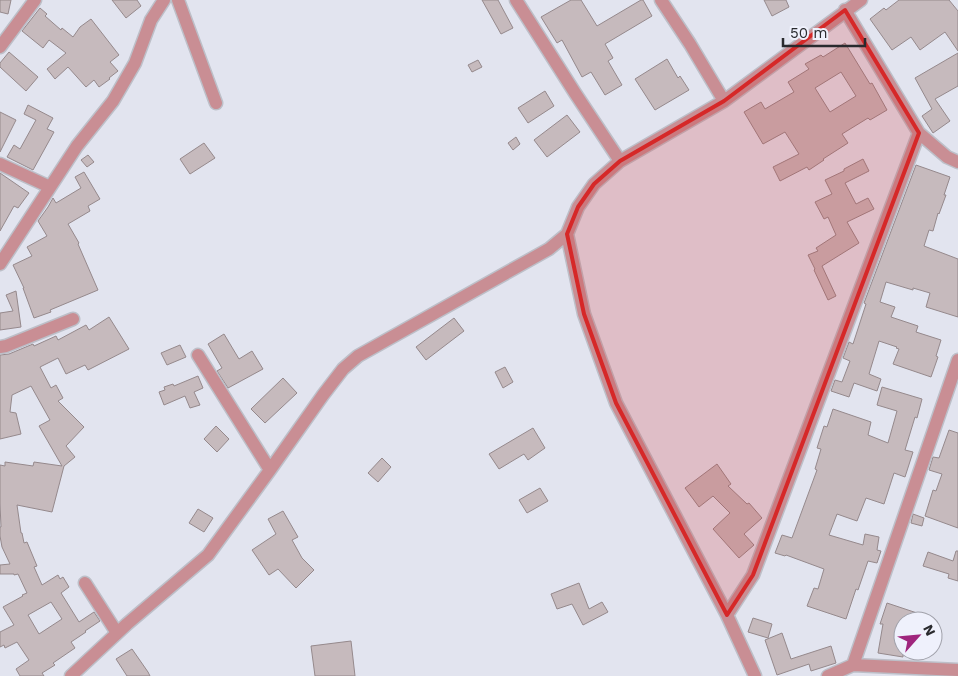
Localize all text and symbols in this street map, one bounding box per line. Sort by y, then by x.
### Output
scale bar [783,15,866,47]
text: 50 m [790,24,827,42]
north arrow [893,611,943,661]
text: N [920,622,939,638]

